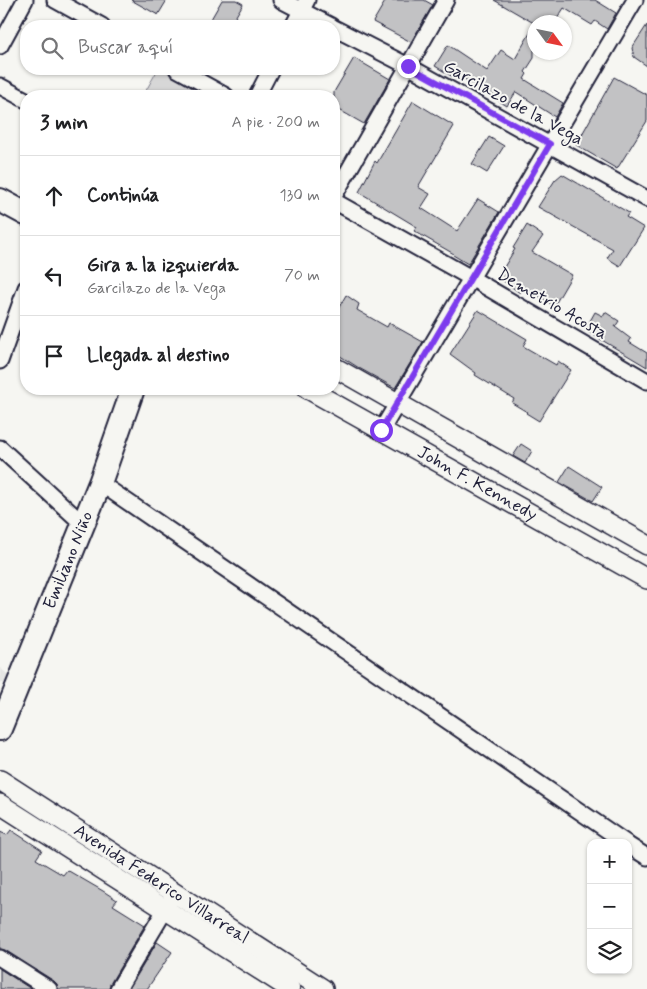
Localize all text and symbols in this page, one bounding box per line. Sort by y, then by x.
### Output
north arrow [527,15,572,60]
search box [20,20,340,75]
icon: search [38,34,66,62]
text: Buscar aquí [78,35,173,60]
route end [397,55,420,78]
street label: Garcilazo de la Vega [438,55,587,152]
text: 3 min [40,109,88,137]
text: A pie · 200 m [232,112,320,133]
icon: ahead [40,182,68,210]
text: Continúa [87,183,159,208]
text: 130 m [279,185,320,206]
text: Gira a la izquierda [87,253,238,278]
icon: left [40,262,68,290]
street label: Demetrio Acosta [492,263,612,345]
text: 70 m [284,265,320,286]
text: Garcilazo de la Vega [87,278,226,299]
icon: arrive [40,342,68,370]
text: Llegada al destino [87,343,229,368]
route start [370,419,393,442]
street label: John F. Kennedy [413,441,542,527]
street label: Emiliano Niño [38,508,99,613]
street label: Avenida Federico Villarreal [69,819,253,950]
map controls [587,839,632,974]
button: + [587,839,632,884]
button: − [587,884,632,929]
button: layers [587,929,632,974]

